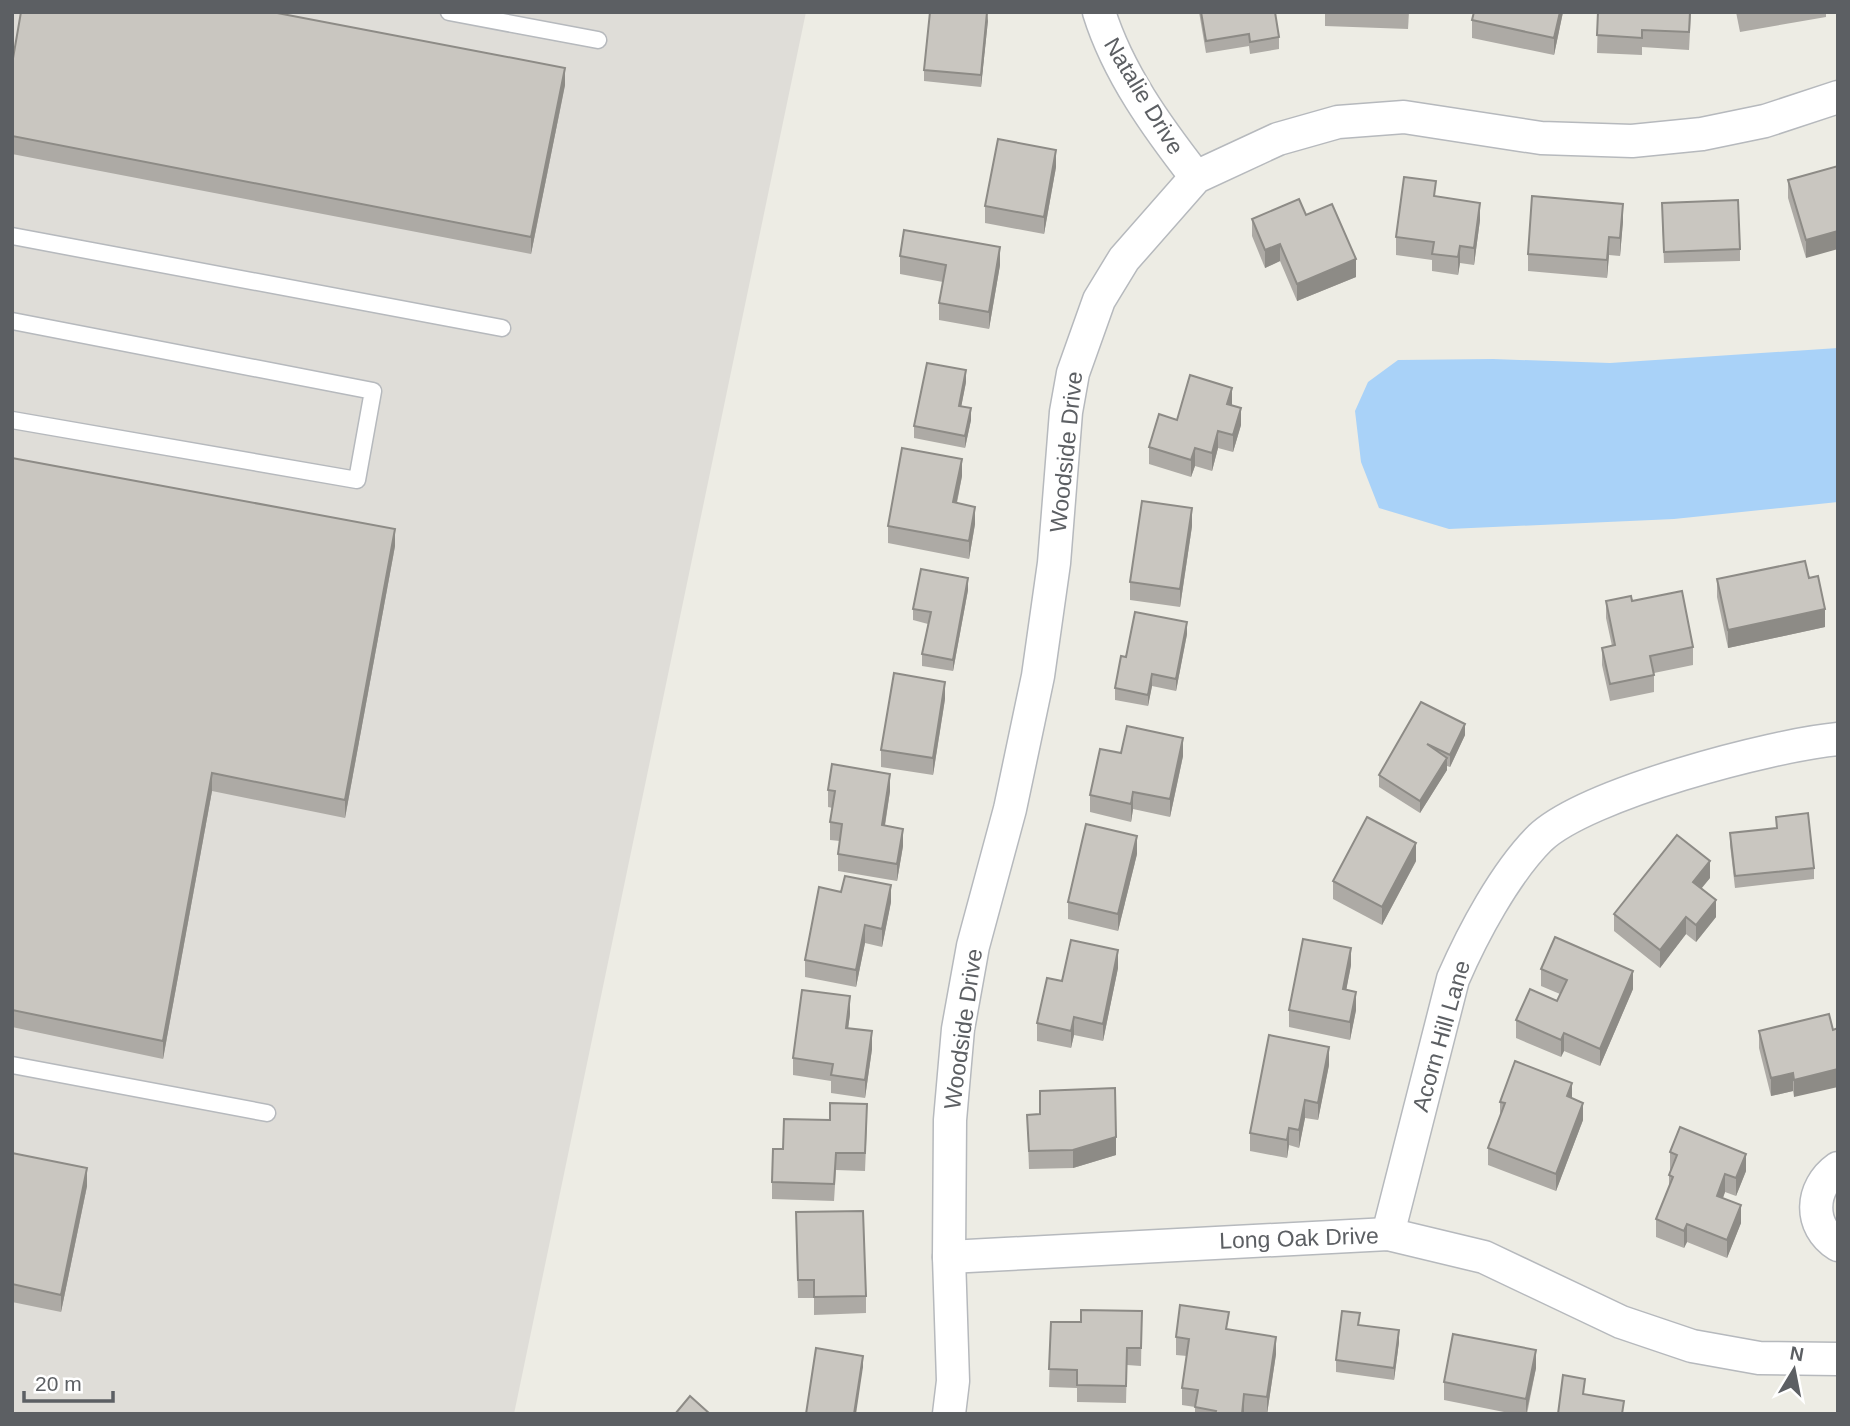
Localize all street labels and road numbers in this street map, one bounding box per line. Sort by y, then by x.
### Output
street label: Natalie Drive [1099,33,1189,159]
street label: Woodside Drive [1045,370,1087,534]
street label: Woodside Drive [939,947,987,1111]
street label: Acorn Hill Lane [1407,957,1475,1115]
street label: Long Oak Drive [1219,1222,1379,1254]

